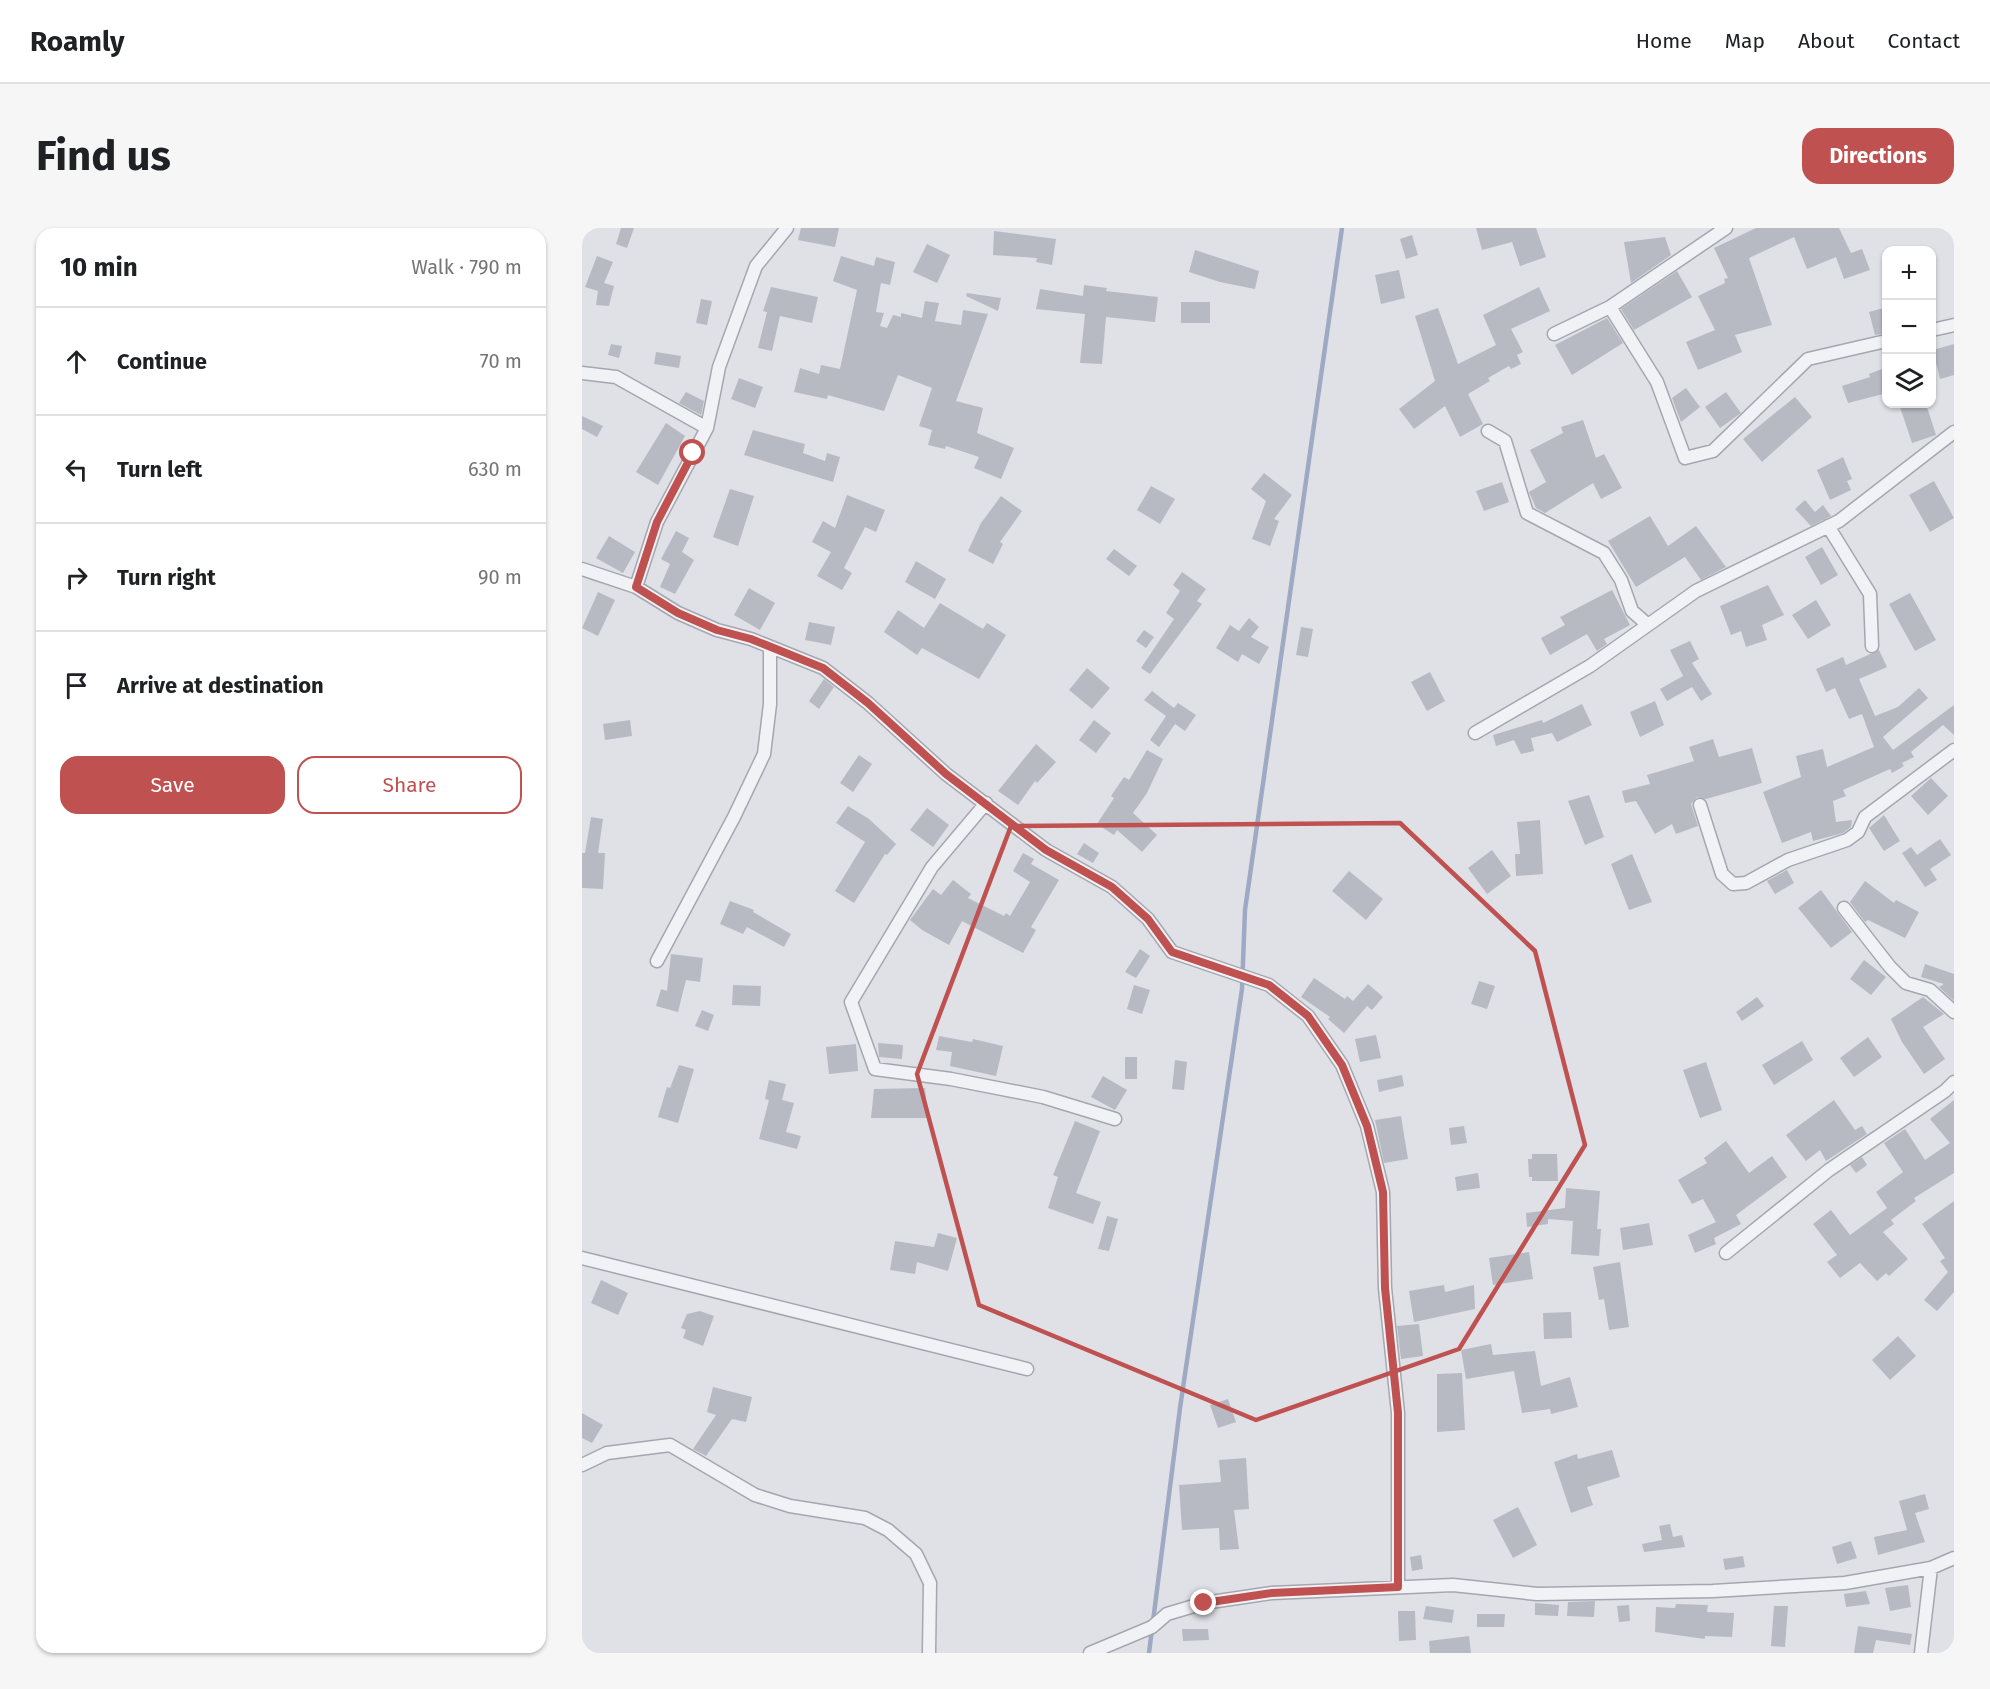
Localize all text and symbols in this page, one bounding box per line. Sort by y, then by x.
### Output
text: Roamly [30,25,124,58]
text: Home [1636,28,1692,54]
text: Map [1725,28,1765,54]
text: About [1798,28,1855,54]
text: Contact [1888,28,1960,54]
button: Directions [1802,128,1954,184]
text: Find us [36,131,171,181]
map controls [1882,246,1936,408]
button: + [1882,246,1936,300]
text: 10 min [60,252,138,283]
text: Walk · 790 m [411,255,522,279]
button: − [1882,300,1936,354]
icon: ahead [60,345,93,378]
text: Continue [117,348,207,375]
text: 70 m [480,349,522,373]
button: layers [1882,354,1936,408]
route start [679,439,705,465]
icon: left [60,453,93,486]
text: Turn left [117,456,202,483]
text: 630 m [468,457,522,481]
icon: right [60,561,93,594]
text: Turn right [117,564,216,591]
text: 90 m [478,565,522,589]
icon: arrive [60,669,93,702]
text: Arrive at destination [117,672,324,699]
button: Save [60,756,285,814]
button: Share [297,756,522,814]
route end [1190,1589,1216,1615]

